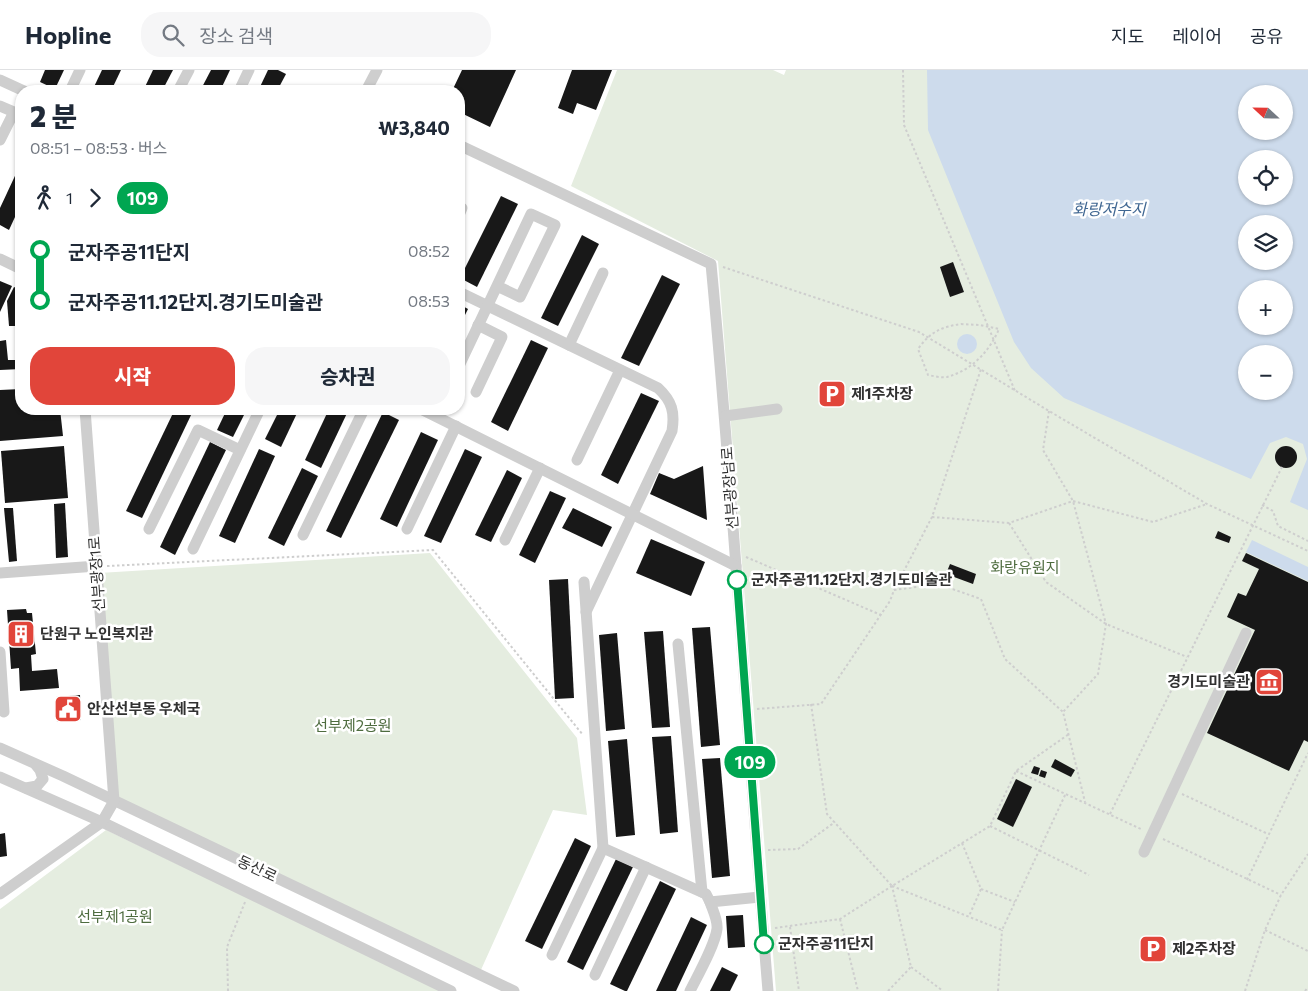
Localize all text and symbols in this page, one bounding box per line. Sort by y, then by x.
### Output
search box [141,12,491,57]
text: Hopline [25,20,111,49]
icon: search [159,21,187,49]
text: 장소 검색 [199,24,273,47]
text: 지도 [1111,25,1144,47]
text: 레이어 [1172,25,1222,47]
text: 공유 [1250,25,1283,47]
north arrow [1238,85,1292,140]
map controls [1238,85,1293,400]
text: 2 분 [30,99,77,133]
text: ₩3,840 [378,116,450,139]
text: 08:51 – 08:53 · 버스 [30,138,167,157]
button: locate [1238,150,1293,205]
icon: walk [30,184,58,212]
icon: forward [81,184,109,212]
text: 109 [127,187,158,209]
text: 1 [66,188,73,207]
water label: 화랑저수지 [1072,199,1147,218]
button: layers [1238,215,1293,270]
text: 군자주공11단지 [68,240,190,263]
text: 08:52 [408,241,450,260]
button: + [1238,280,1293,335]
text: 군자주공11.12단지.경기도미술관 [68,290,323,313]
text: 08:53 [408,291,450,310]
button: − [1238,345,1293,400]
button: 시작 [30,347,235,405]
button: 승차권 [245,347,450,405]
parking icon: 제1주차장 [817,379,847,409]
place label: 제1주차장 [851,384,913,402]
street label: 선부광장남로 [717,446,741,530]
street label: 선부광장1로 [84,536,108,612]
park label: 화랑유원지 [990,558,1060,576]
marker: 군자주공11.12단지.경기도미술관 [727,570,747,590]
place label: 군자주공11.12단지.경기도미술관 [751,570,953,588]
building icon: 단원구 노인복지관 [6,619,36,649]
place label: 단원구 노인복지관 [40,624,153,642]
museum icon: 경기도미술관 [1254,667,1284,697]
place label: 경기도미술관 [1167,672,1250,690]
public building icon: 안산선부동 우체국 [53,694,83,724]
place label: 안산선부동 우체국 [87,699,200,717]
park label: 선부제2공원 [314,716,392,734]
line badge: 109 [721,746,779,778]
text: 109 [734,751,766,773]
street label: 동산로 [235,851,280,885]
park label: 선부제1공원 [77,907,153,925]
marker: 군자주공11단지 [754,934,774,954]
place label: 군자주공11단지 [778,934,874,952]
parking icon: 제2주차장 [1138,934,1168,964]
place label: 제2주차장 [1172,939,1236,957]

